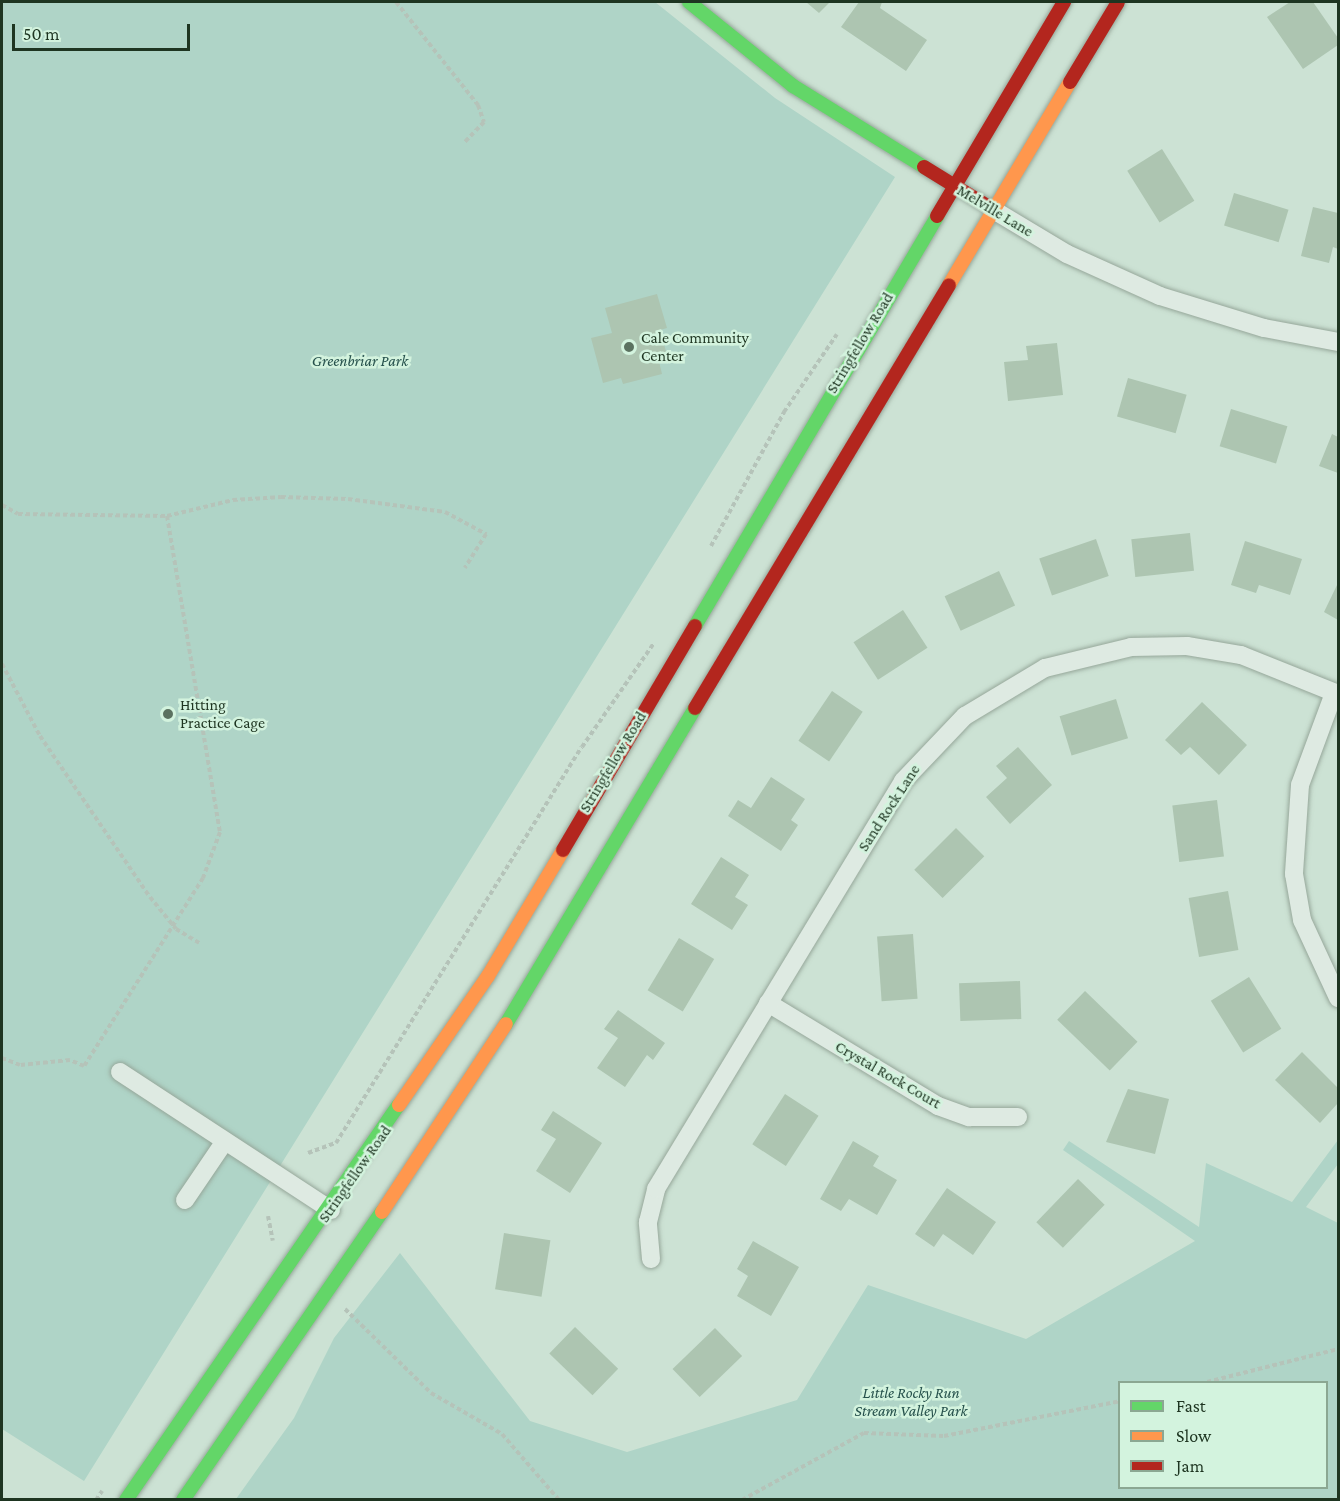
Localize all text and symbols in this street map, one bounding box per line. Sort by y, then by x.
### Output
scale bar [15,12,194,50]
text: 50 m [23,24,60,44]
street label: Melville Lane [953,181,1037,241]
street label: Stringfellow Road [822,289,898,397]
place label: Cale Community Center [641,328,749,366]
marker: Cale Community Center [622,340,636,354]
park label: Greenbriar Park [312,351,408,371]
place label: Hitting Practice Cage [180,695,265,733]
marker: Hitting Practice Cage [161,707,175,721]
street label: Stringfellow Road [575,708,651,816]
street label: Sand Rock Lane [854,761,924,855]
street label: Crystal Rock Court [832,1037,944,1113]
street label: Stringfellow Road [314,1122,396,1226]
legend [1118,1381,1328,1489]
park label: Little Rocky Run Stream Valley Park [855,1383,967,1421]
text: Fast [1176,1396,1206,1416]
text: Slow [1176,1426,1211,1446]
text: Jam [1176,1456,1204,1476]

